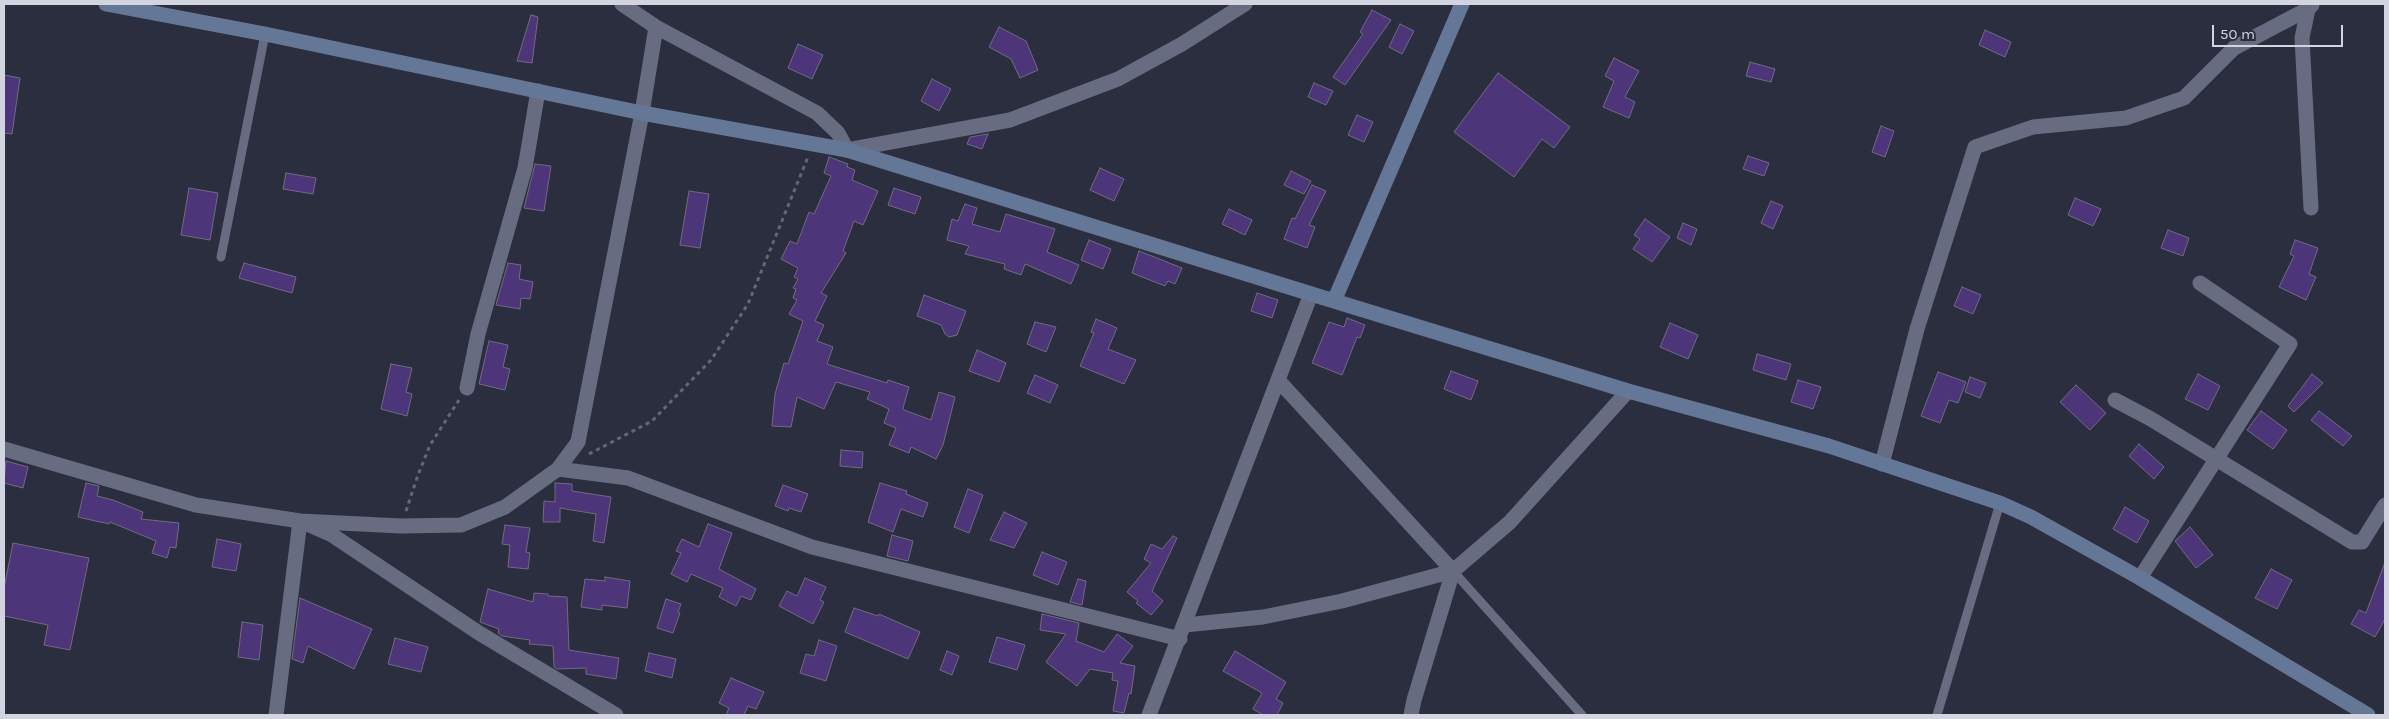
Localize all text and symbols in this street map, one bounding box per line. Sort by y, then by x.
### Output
scale bar [2214,15,2345,47]
text: 50 m [2220,25,2255,43]

